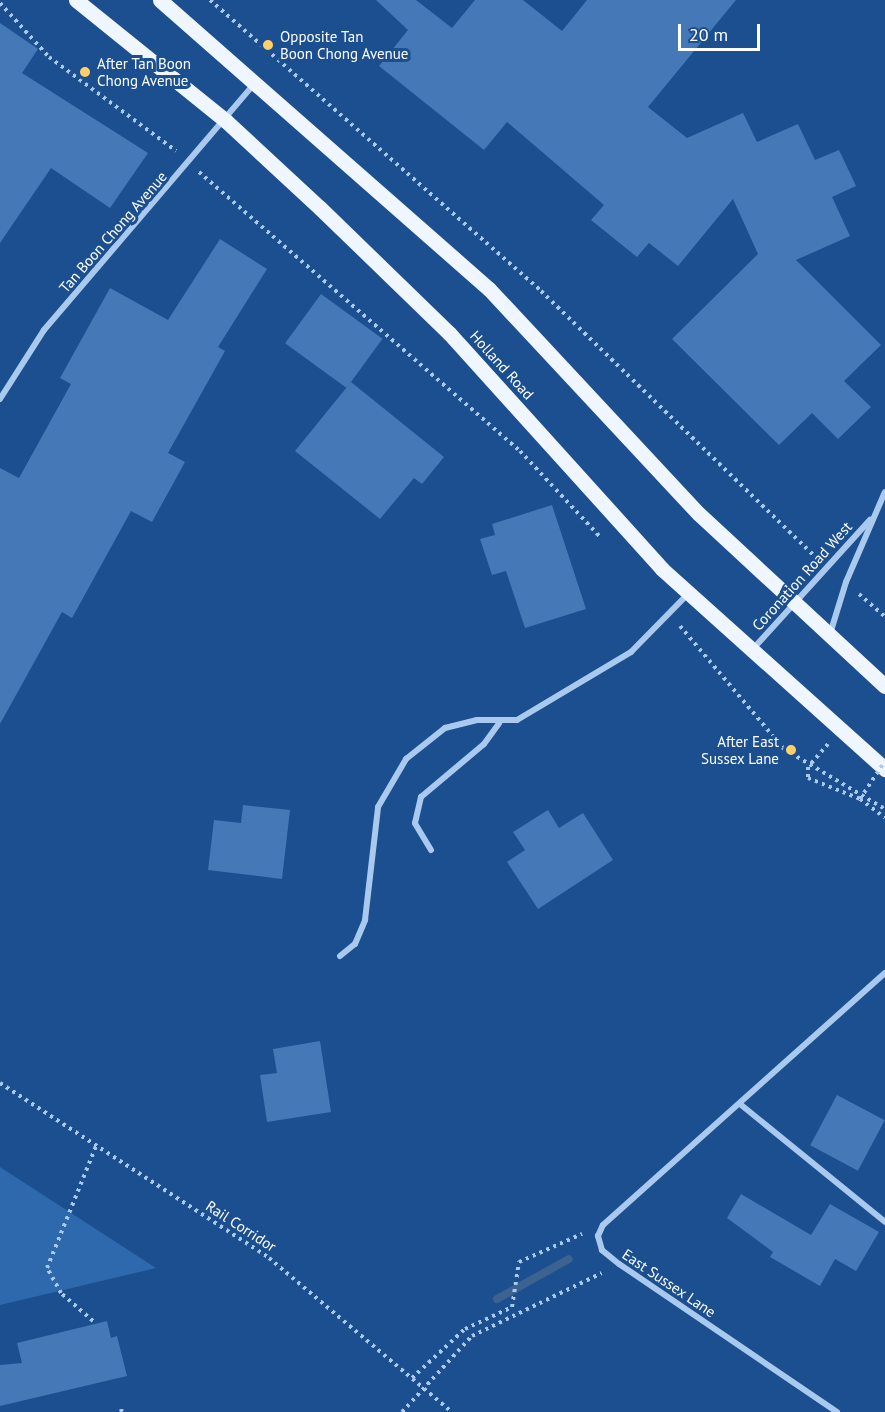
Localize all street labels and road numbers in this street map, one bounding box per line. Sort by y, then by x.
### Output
street label: Tan Boon Chong Avenue [55,167,171,297]
street label: Holland Road [466,327,538,403]
street label: Coronation Road West [748,518,856,634]
street label: Rail Corridor [202,1197,280,1255]
street label: East Sussex Lane [619,1245,719,1321]

